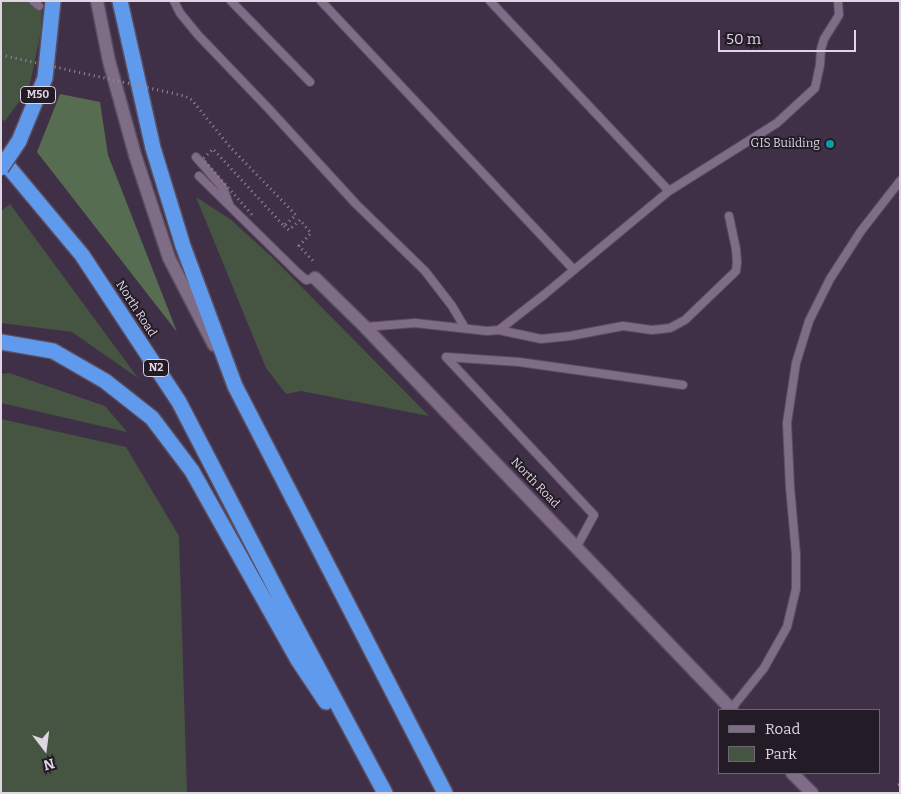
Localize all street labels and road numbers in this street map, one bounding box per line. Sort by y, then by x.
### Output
road number: M50 [20,86,56,104]
street label: North Road [113,278,159,340]
road number: N2 [144,359,168,376]
street label: North Road [508,455,562,511]

